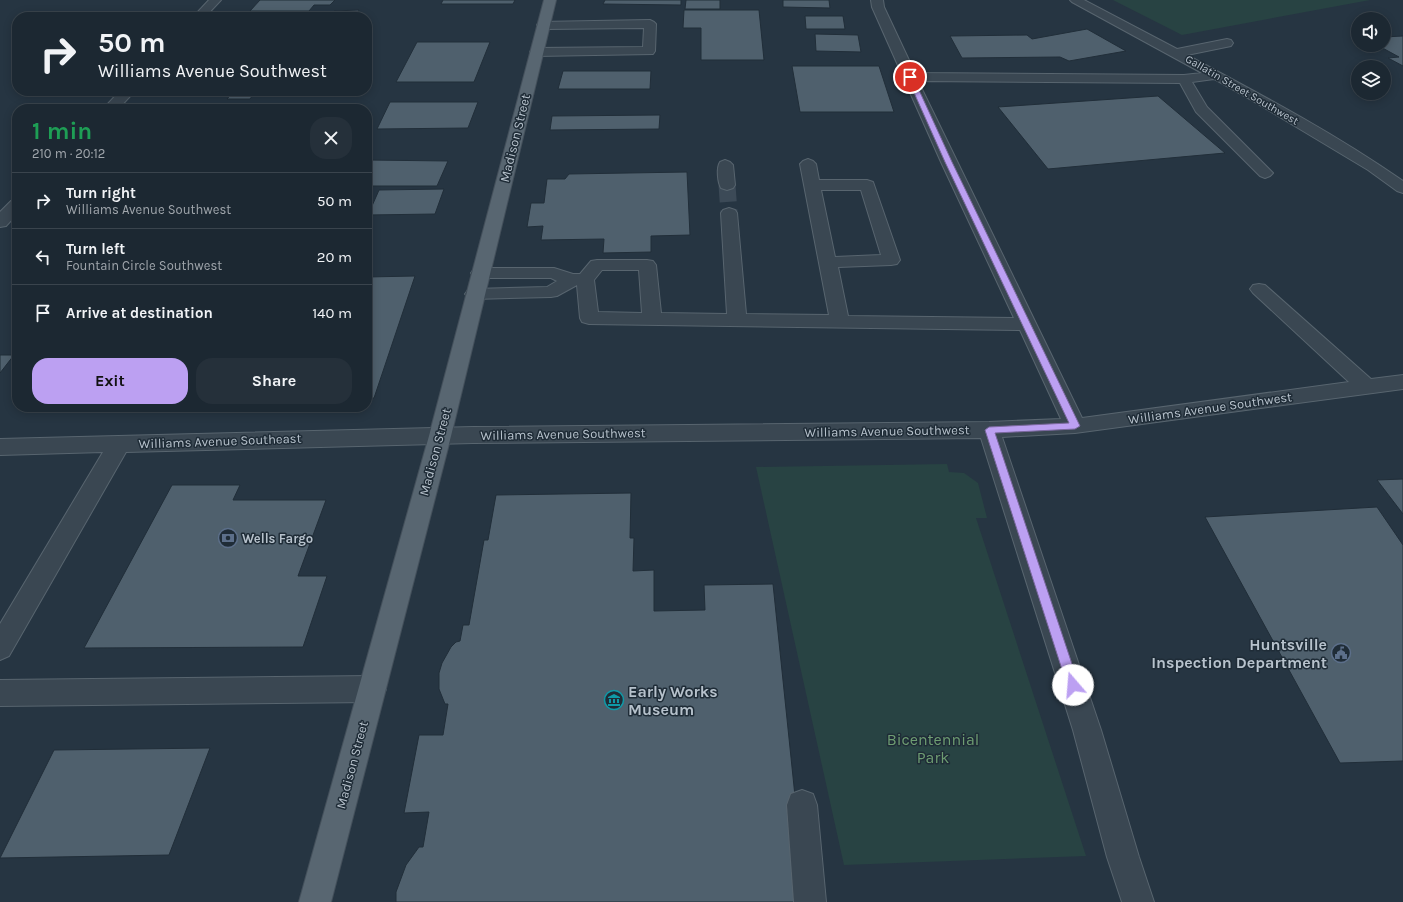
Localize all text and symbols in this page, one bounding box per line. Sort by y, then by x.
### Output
map controls [1351,12,1391,100]
button: sound [1351,12,1391,52]
text: 50 m [98,26,166,59]
icon: right [32,28,84,80]
street label: Gallatin Street Southwest [1183,52,1301,128]
text: Williams Avenue Southwest [98,60,327,82]
pin [893,60,927,94]
button: layers [1351,60,1391,100]
icon: arrive [899,66,921,88]
street label: Madison Street [497,92,533,184]
text: 1 min [32,117,92,145]
button: close [310,117,352,159]
text: 210 m · 20:12 [32,146,105,161]
text: Turn right [66,184,136,202]
icon: right [32,190,54,212]
text: 50 m [317,192,352,210]
text: Williams Avenue Southwest [66,202,231,217]
text: Turn left [66,240,125,258]
icon: left [32,246,54,268]
text: 20 m [317,248,352,266]
text: Fountain Circle Southwest [66,258,222,273]
icon: arrive [32,302,54,324]
text: Arrive at destination [66,304,213,322]
text: 140 m [312,304,352,322]
button: Exit [32,358,188,404]
button: Share [196,358,352,404]
street label: Williams Avenue Southwest [1127,389,1293,427]
street label: Madison Street [416,406,454,498]
street label: Williams Avenue Southwest [804,422,970,440]
street label: Williams Avenue Southwest [480,425,646,443]
street label: Williams Avenue Southeast [138,431,302,451]
bank icon: Wells Fargo [217,527,239,549]
place label: Wells Fargo [242,531,313,546]
place label: Huntsville Inspection Department [1151,635,1327,672]
public building icon: Huntsville Inspection Department [1330,642,1352,664]
position arrow [1052,664,1094,706]
place label: Early Works Museum [628,682,718,719]
museum icon: Early Works Museum [603,689,625,711]
street label: Madison Street [333,719,371,811]
park label: Bicentennial Park [887,730,979,767]

